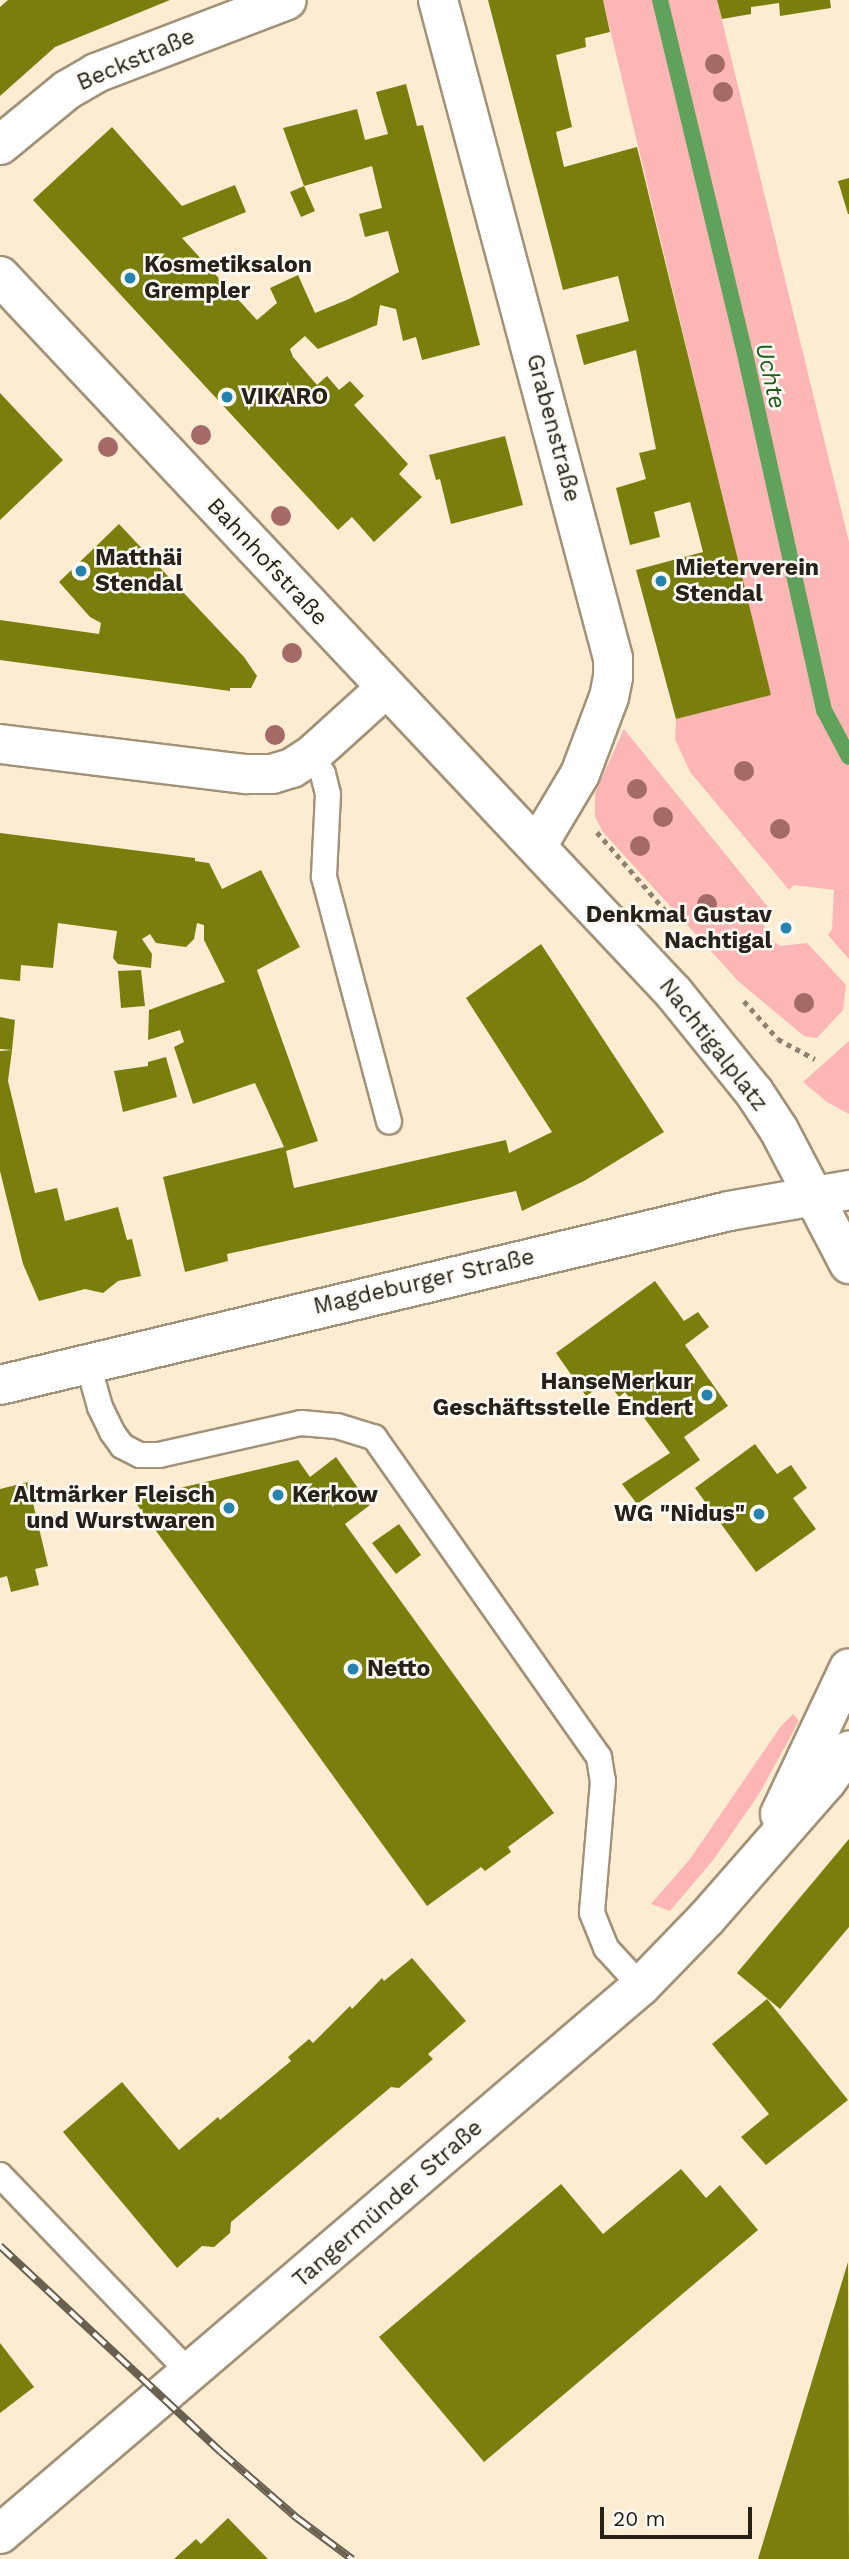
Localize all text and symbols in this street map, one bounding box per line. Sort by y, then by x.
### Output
street label: Beckstraße [73,23,199,97]
place label: Kosmetiksalon Grempler [144,251,312,305]
marker: Kosmetiksalon Grempler [122,270,138,286]
water label: Uchte [748,340,792,412]
street label: Grabenstraße [520,351,586,505]
place label: VIKARO [241,383,328,411]
marker: VIKARO [219,389,235,405]
street label: Bahnhofstraße [201,492,333,632]
place label: Matthäi Stendal [95,544,183,598]
place label: Mieterverein Stendal [675,554,819,608]
marker: Matthäi Stendal [73,563,89,579]
marker: Mieterverein Stendal [653,573,669,589]
place label: Denkmal Gustav Nachtigal [585,901,772,955]
marker: Denkmal Gustav Nachtigal [778,920,794,936]
street label: Nachtigalplatz [653,973,773,1117]
street label: Magdeburger Straße [311,1243,537,1321]
place label: HanseMerkur Geschäftsstelle Endert [433,1368,693,1422]
marker: HanseMerkur Geschäftsstelle Endert [699,1387,715,1403]
place label: Altmärker Fleisch und Wurstwaren [13,1481,215,1535]
place label: Kerkow [292,1481,378,1509]
marker: Kerkow [270,1487,286,1503]
marker: Altmärker Fleisch und Wurstwaren [221,1500,237,1516]
place label: WG "Nidus" [614,1500,745,1528]
marker: WG "Nidus" [751,1506,767,1522]
place label: Netto [367,1655,430,1683]
marker: Netto [345,1661,361,1677]
street label: Tangermünder Straße [287,2114,489,2294]
scale bar [604,2492,756,2536]
text: 20 m [613,2506,665,2531]

